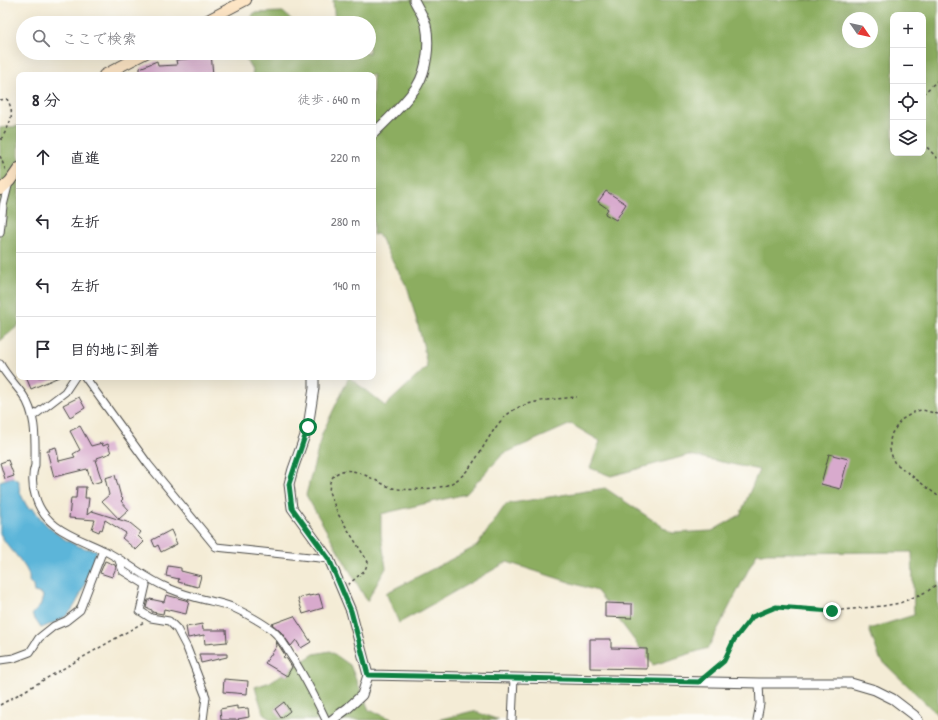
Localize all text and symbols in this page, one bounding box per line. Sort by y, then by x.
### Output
north arrow [842,12,878,48]
map controls [890,12,926,156]
button: + [890,12,926,48]
search box [16,16,376,60]
icon: search [30,27,52,49]
text: ここで検索 [62,28,137,49]
button: − [890,48,926,84]
button: locate [890,84,926,120]
text: 8 分 [32,88,60,111]
text: 徒歩 · 640 m [298,90,360,108]
button: layers [890,120,926,156]
icon: ahead [32,146,54,168]
text: 直進 [70,147,100,168]
text: 220 m [330,148,360,166]
icon: left [32,210,54,232]
text: 左折 [70,211,100,232]
text: 280 m [331,212,360,230]
icon: left [32,274,54,296]
text: 左折 [70,275,100,296]
text: 140 m [333,276,360,294]
icon: arrive [32,338,54,360]
text: 目的地に到着 [70,339,160,360]
route start [299,418,317,436]
route end [823,602,841,620]

